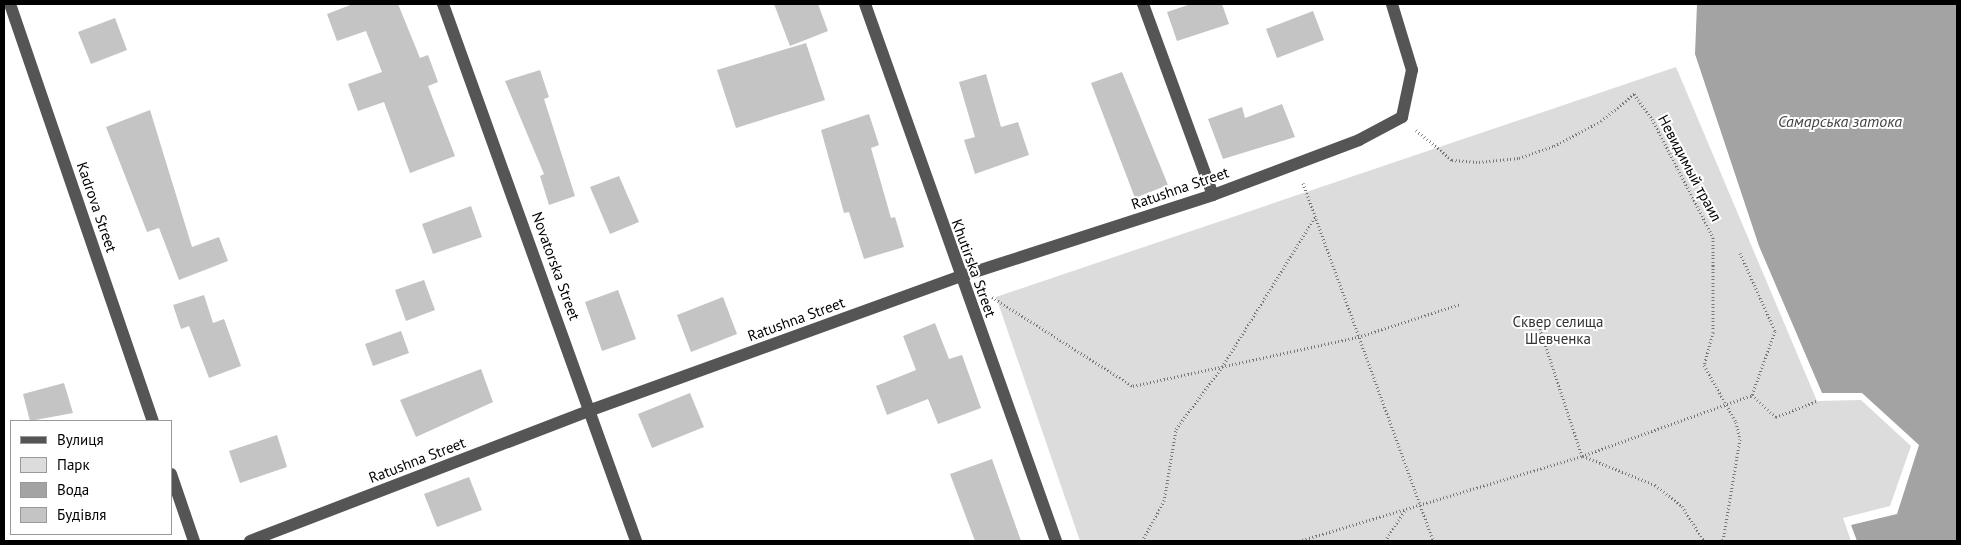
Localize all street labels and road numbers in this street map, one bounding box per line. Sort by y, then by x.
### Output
street label: Невидимый траил [1654,111,1726,225]
street label: Kadrova Street [73,160,121,254]
street label: Ratushna Street [1129,163,1231,213]
street label: Novatorska Street [528,209,584,323]
street label: Khutirska Street [948,217,1000,319]
street label: Ratushna Street [745,293,847,345]
street label: Ratushna Street [366,433,468,487]

